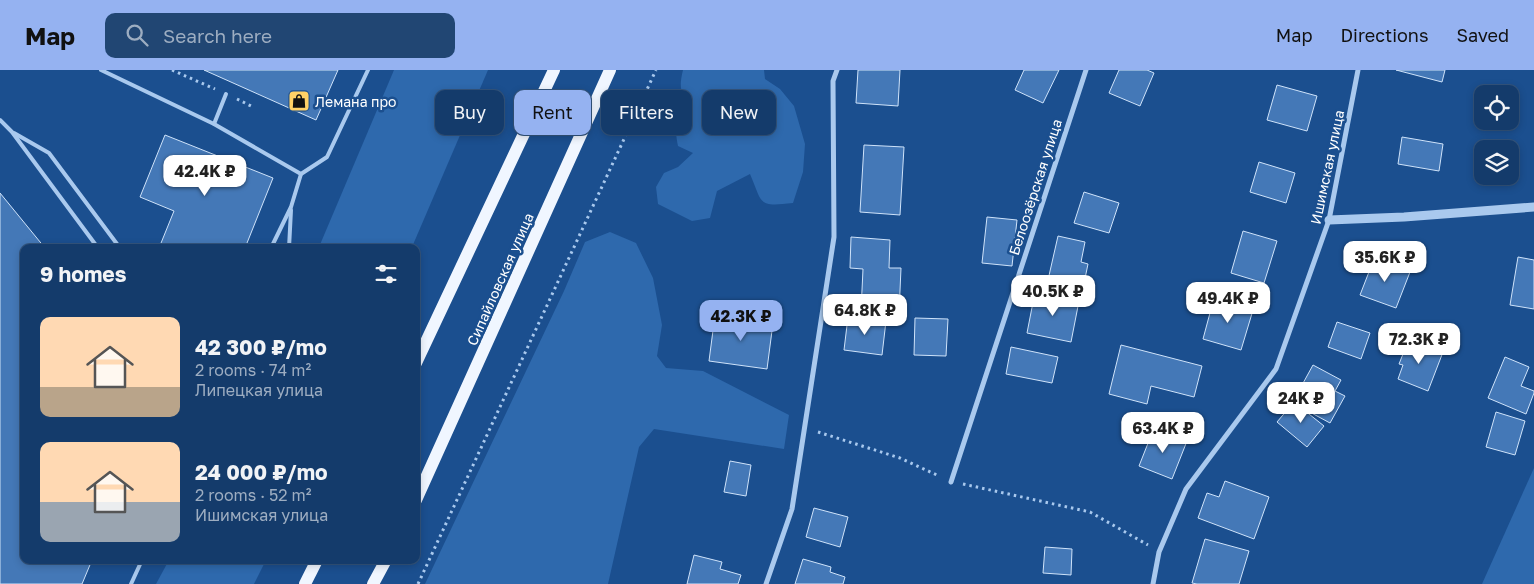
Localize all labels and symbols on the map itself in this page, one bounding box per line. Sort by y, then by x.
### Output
shop icon: Лемана про [287,89,311,113]
place label: Лемана про [315,93,396,110]
street label: Ишимская улица [1307,108,1347,226]
street label: Белоозёрская улица [1005,117,1065,257]
pin: 42.4K ₽ [159,154,251,197]
street label: Сипайловская улица [463,210,537,348]
pin: 35.6K ₽ [1339,240,1431,283]
pin: 40.5K ₽ [1007,274,1099,317]
pin: 49.4K ₽ [1182,282,1274,324]
pin: 64.8K ₽ [819,294,911,336]
pin: 42.3K ₽ [695,300,787,342]
pin: 72.3K ₽ [1373,322,1465,365]
pin: 24K ₽ [1266,382,1336,424]
pin: 63.4K ₽ [1117,412,1209,454]

